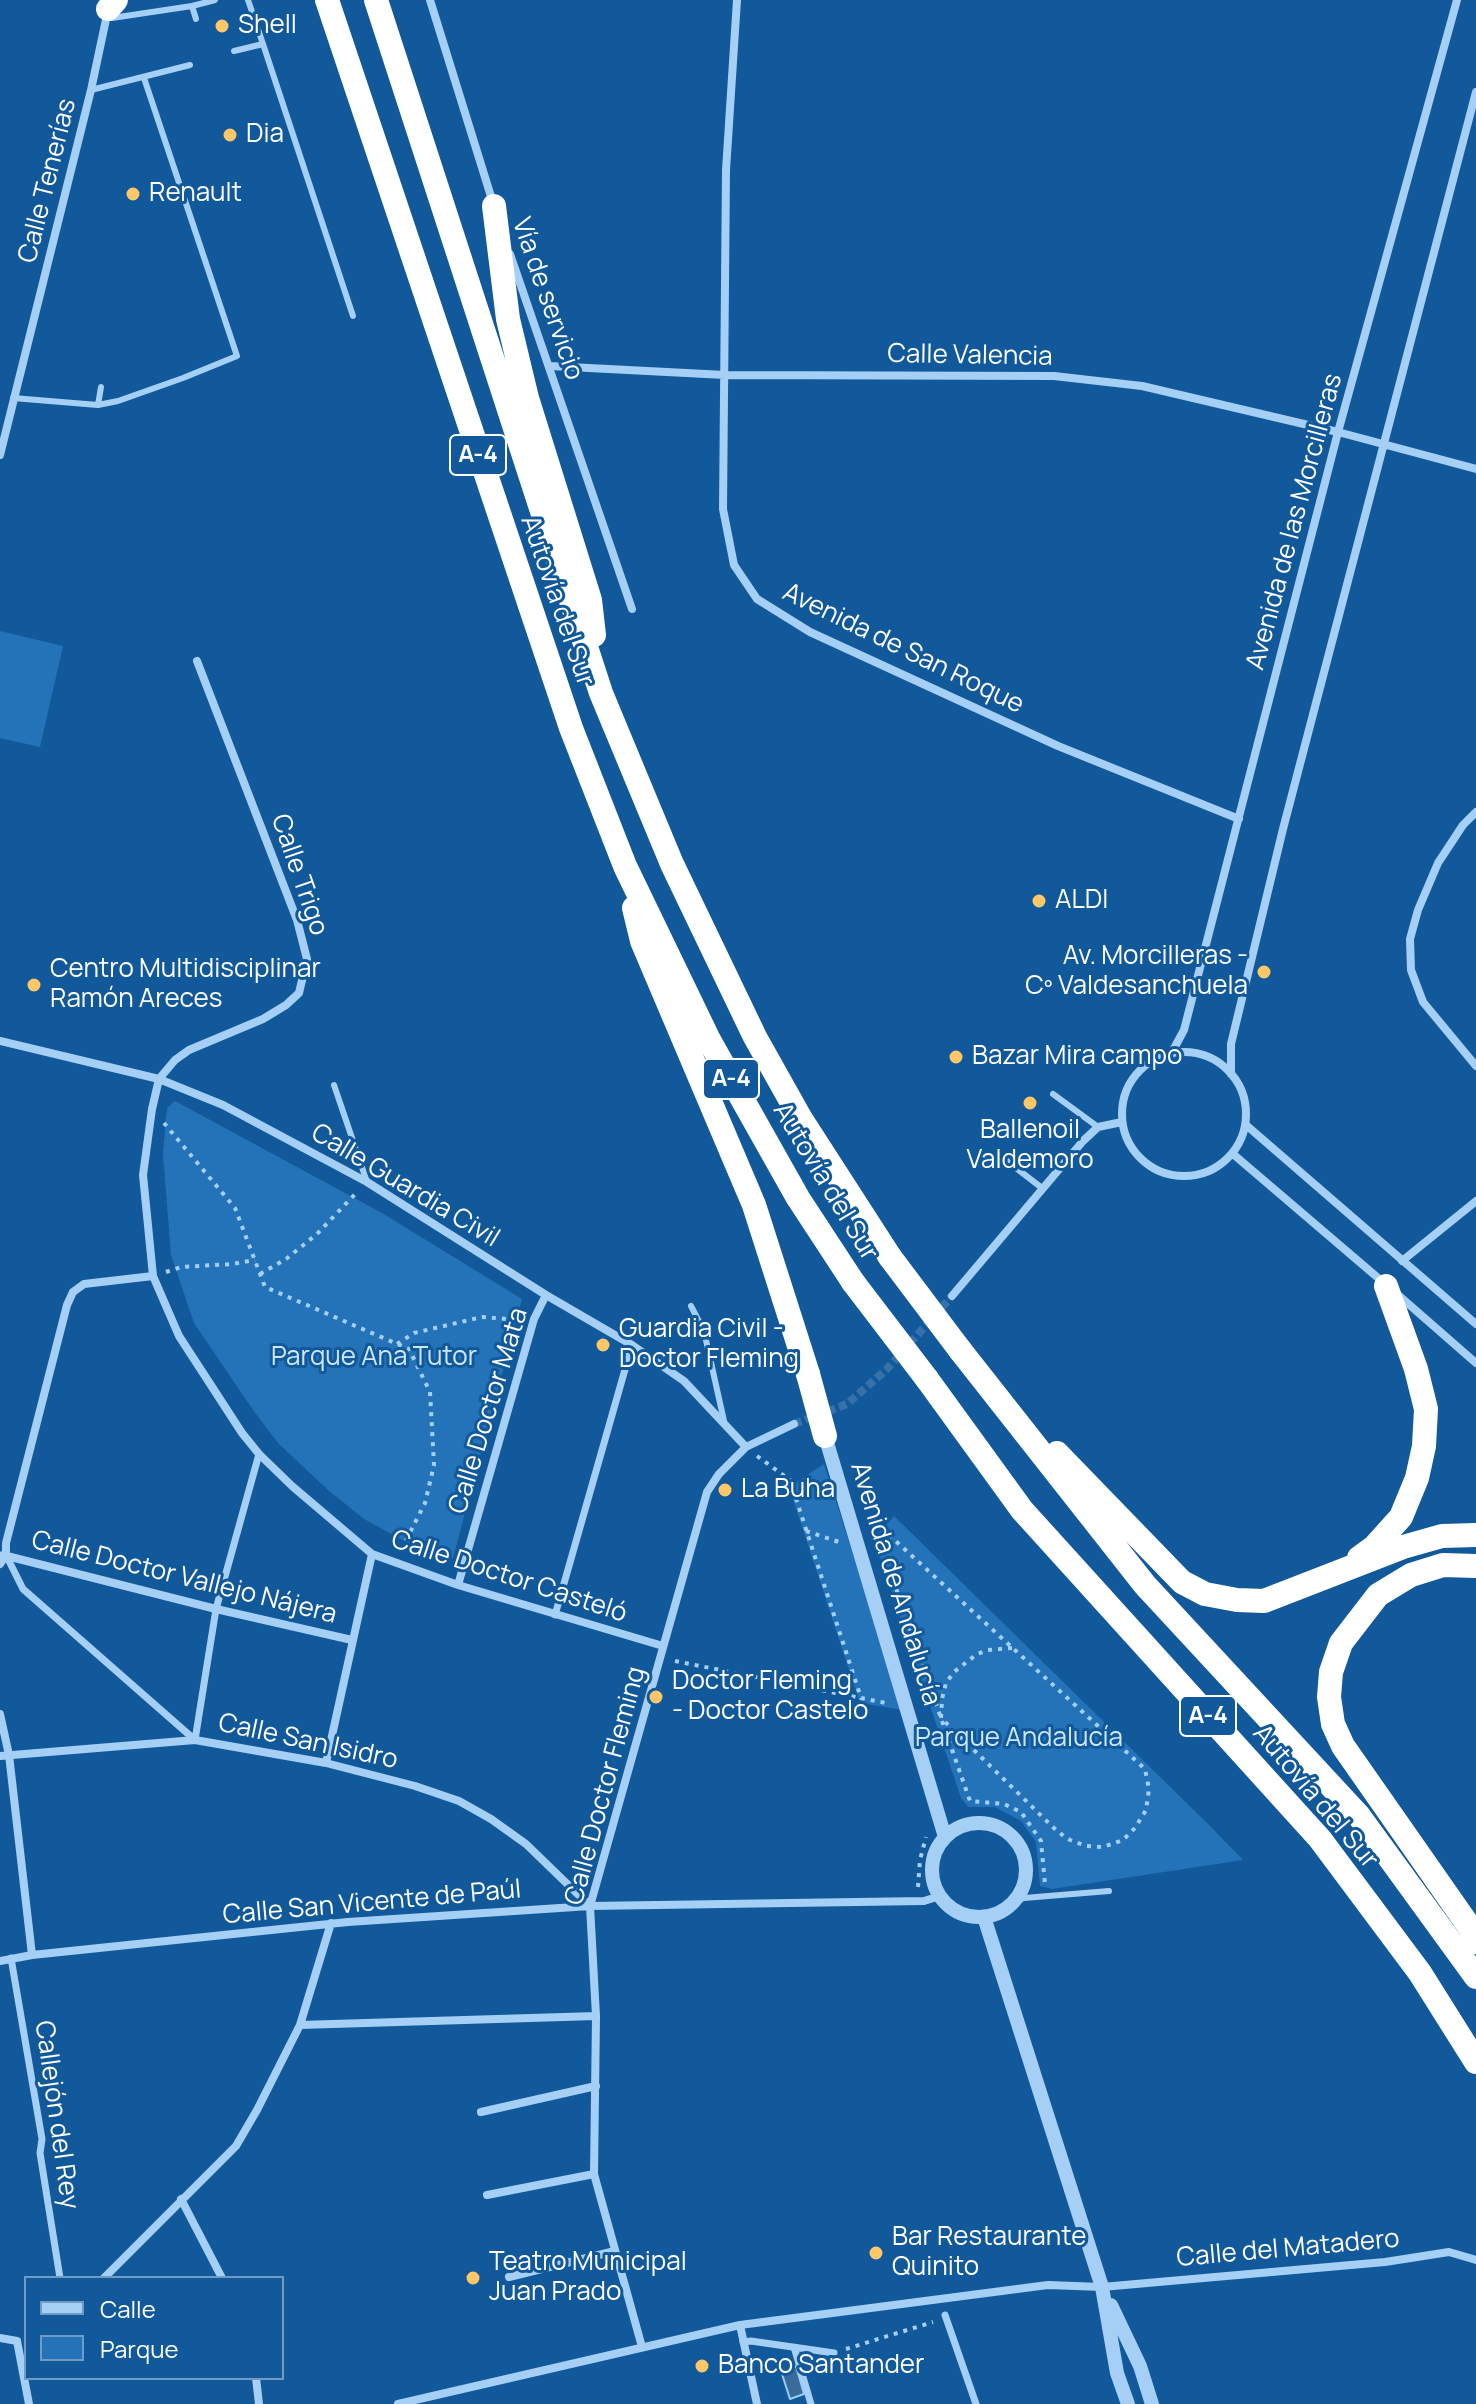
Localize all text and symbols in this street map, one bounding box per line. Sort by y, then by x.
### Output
place label: Shell [238,10,297,42]
marker: Shell [213,17,231,35]
street label: Calle Tenerías [13,96,83,266]
place label: Dia [246,119,284,151]
marker: Dia [221,126,239,144]
place label: Renault [149,178,242,210]
marker: Renault [124,185,142,203]
street label: Vía de servicio [505,214,589,384]
street label: Calle Valencia [887,339,1053,373]
street label: Avenida de las Morcilleras [1240,370,1350,674]
road number: A-4 [450,435,506,475]
street label: Autovía del Sur [513,512,601,690]
street label: Avenida de San Roque [777,577,1029,721]
street label: Calle Trigo [264,810,334,940]
place label: ALDI [1055,885,1108,917]
marker: ALDI [1030,892,1048,910]
place label: Av. Morcilleras - Cº Valdesanchuela [1025,941,1248,1002]
place label: Centro Multidisciplinar Ramón Areces [50,954,321,1016]
marker: Av. Morcilleras - Cº Valdesanchuela [1255,963,1273,981]
marker: Centro Multidisciplinar Ramón Areces [25,976,43,994]
place label: Bazar Mira campo [972,1041,1182,1073]
marker: Bazar Mira campo [947,1048,965,1066]
road number: A-4 [703,1059,759,1099]
marker: Ballenoil Valdemoro [1021,1094,1039,1112]
street label: Autovía del Sur [766,1098,884,1266]
place label: Ballenoil Valdemoro [966,1115,1094,1176]
street label: Calle Guardia Civil [305,1118,505,1254]
street label: Calle Doctor Mata [443,1304,535,1518]
place label: Guardia Civil - Doctor Fleming [619,1314,799,1376]
marker: Guardia Civil - Doctor Fleming [594,1336,612,1354]
park label: Parque Ana Tutor [271,1342,477,1374]
street label: Avenida de Andalucía [843,1458,947,1710]
place label: La Buha [741,1474,835,1506]
marker: La Buha [716,1481,734,1499]
street label: Calle Doctor Casteló [387,1524,631,1630]
street label: Calle Doctor Vallejo Nájera [28,1525,340,1631]
street label: Calle Doctor Fleming [559,1663,653,1909]
place label: Doctor Fleming - Doctor Castelo [672,1666,868,1728]
marker: Doctor Fleming - Doctor Castelo [647,1688,665,1706]
road number: A-4 [1180,1696,1236,1736]
street label: Calle San Isidro [216,1708,400,1776]
street label: Autovía del Sur [1246,1719,1384,1875]
park label: Parque Andalucía [915,1723,1123,1755]
street label: Calle San Vicente de Paúl [222,1874,522,1932]
street label: Callejón del Rey [27,2019,85,2211]
place label: Bar Restaurante Quinito [892,2222,1086,2284]
street label: Calle del Matadero [1175,2224,1401,2274]
marker: Bar Restaurante Quinito [867,2244,885,2262]
place label: Teatro Municipal Juan Prado [489,2247,687,2308]
marker: Teatro Municipal Juan Prado [464,2269,482,2287]
legend [24,2276,284,2380]
text: Calle [100,2292,156,2325]
text: Parque [100,2332,178,2365]
place label: Banco Santander [718,2350,924,2382]
marker: Banco Santander [693,2357,711,2375]

